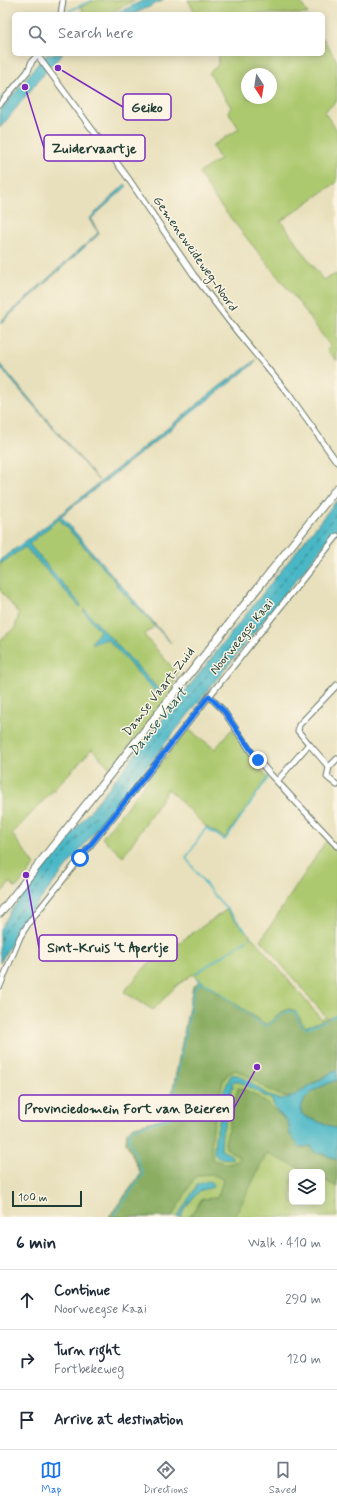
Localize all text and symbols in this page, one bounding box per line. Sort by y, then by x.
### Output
search box [12,12,325,56]
icon: search [26,23,48,45]
text: Search here [58,24,134,44]
north arrow [241,68,277,104]
callout: Geiko [123,94,171,120]
text: Geiko [131,99,163,117]
callout: Zuidervaartje [44,135,145,161]
text: Zuidervaartje [52,140,137,158]
street label: Gemeneweideweg-Noord [148,193,241,316]
street label: Noorweegse Kaai [206,596,278,678]
street label: Damse Vaart-Zuid [120,645,198,739]
water label: Damse Vaart [126,685,190,759]
route end [249,751,267,769]
route start [71,849,89,867]
callout: Sint-Kruis 't Apertje [39,935,177,961]
text: Sint-Kruis 't Apertje [47,939,169,959]
callout: Provinciedomein Fort van Beieren [19,1095,234,1121]
text: Provinciedomein Fort van Beieren [24,1100,230,1118]
map controls [289,1169,325,1205]
button: layers [289,1169,325,1205]
scale bar [12,1189,82,1208]
text: 100 m [18,1191,48,1205]
text: 6 min [16,1232,56,1254]
text: Walk · 410 m [248,1235,321,1252]
text: Continue [54,1281,110,1301]
icon: ahead [16,1289,38,1311]
text: 290 m [285,1291,321,1308]
text: Noorweegse Kaai [54,1301,147,1318]
text: Turn right [54,1341,121,1361]
icon: right [16,1349,38,1371]
text: 120 m [287,1351,321,1368]
text: Fortbekeweg [54,1361,124,1378]
icon: arrive [16,1409,38,1431]
text: Arrive at destination [54,1410,183,1430]
tab: Map [40,1459,62,1497]
tab: Directions [143,1459,188,1497]
tab: Saved [269,1459,297,1497]

